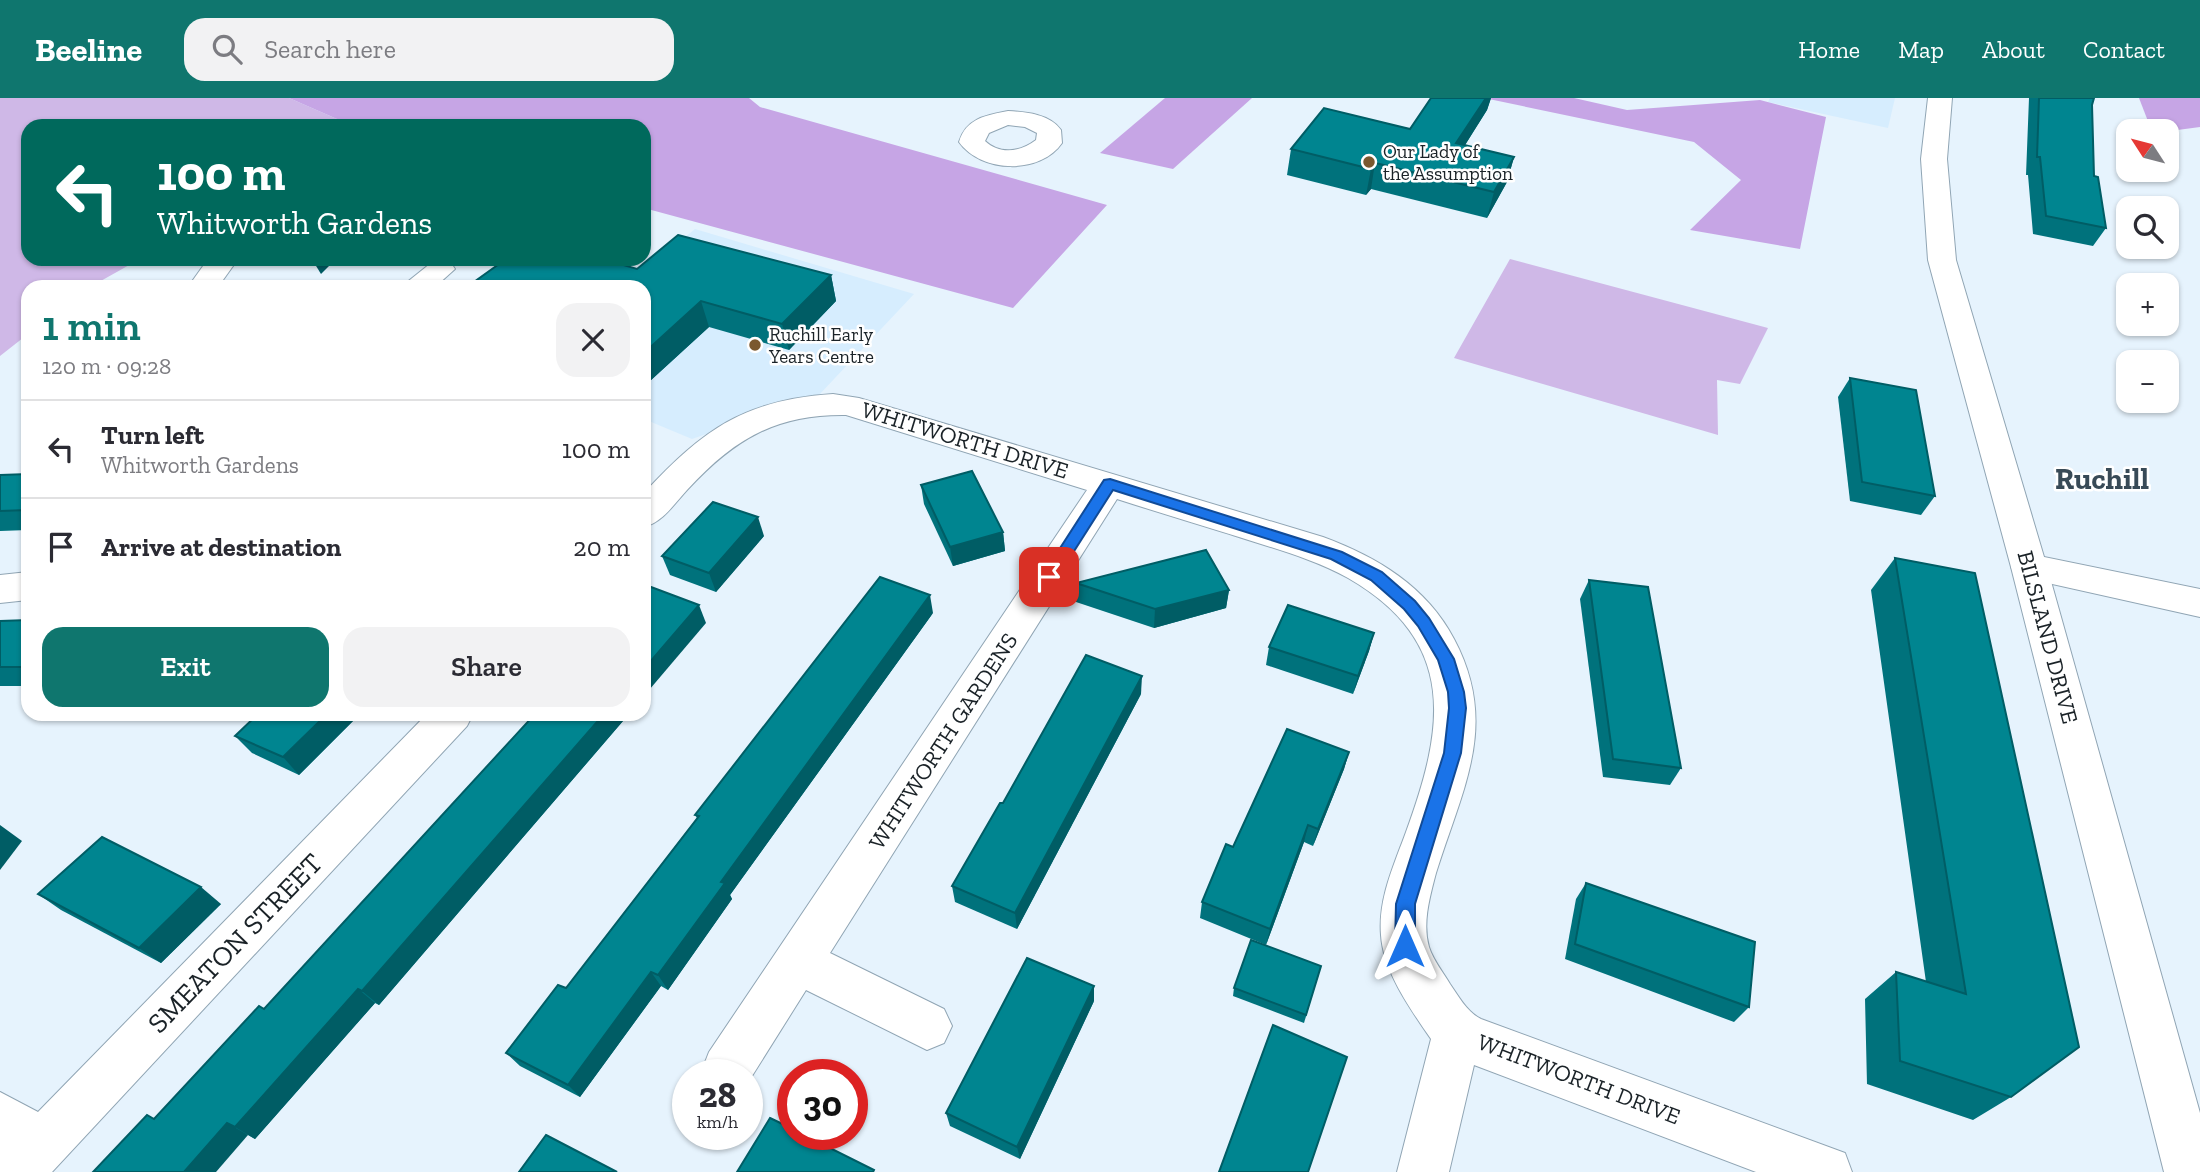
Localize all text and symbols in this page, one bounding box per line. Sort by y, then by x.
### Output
search box [184,18,674,81]
text: Beeline [35,30,142,69]
icon: search [208,30,246,68]
text: Search here [264,33,396,65]
text: Home [1798,35,1860,64]
text: Map [1898,35,1944,64]
text: About [1982,35,2045,64]
text: Contact [2083,35,2165,64]
north arrow [2116,119,2179,182]
map controls [2116,119,2179,413]
place label: Our Lady of the Assumption [1383,140,1513,185]
text: 100 m [157,144,285,203]
icon: left [42,147,133,238]
marker: Our Lady of the Assumption [1361,154,1377,170]
button: search [2116,196,2179,259]
text: Whitworth Gardens [157,204,432,242]
button: + [2116,273,2179,336]
text: 1 min [42,300,141,351]
button: close [556,303,630,377]
place label: Ruchill Early Years Centre [768,323,874,368]
marker: Ruchill Early Years Centre [747,337,763,353]
button: − [2116,350,2179,413]
text: 120 m · 09:28 [42,352,171,380]
street label: WHITWORTH DRIVE [858,395,1072,485]
text: Turn left [101,419,204,451]
icon: left [42,430,80,468]
text: 100 m [562,433,630,465]
text: Whitworth Gardens [101,451,299,479]
district label: Ruchill [2055,461,2150,497]
icon: arrive [42,528,80,566]
text: Arrive at destination [101,531,341,563]
text: 20 m [573,531,630,563]
pin [1019,547,1079,607]
street label: BILSLAND DRIVE [2011,547,2085,727]
icon: arrive [1030,558,1068,596]
button: Exit [42,627,329,707]
button: Share [343,627,630,707]
street label: WHITWORTH GARDENS [863,628,1023,854]
street label: SMEATON STREET [141,846,329,1040]
position arrow [1368,909,1442,983]
street label: WHITWORTH DRIVE [1474,1027,1684,1131]
speed limit sign: 30 [777,1059,868,1150]
text: 28 [699,1074,736,1116]
text: km/h [697,1111,738,1133]

